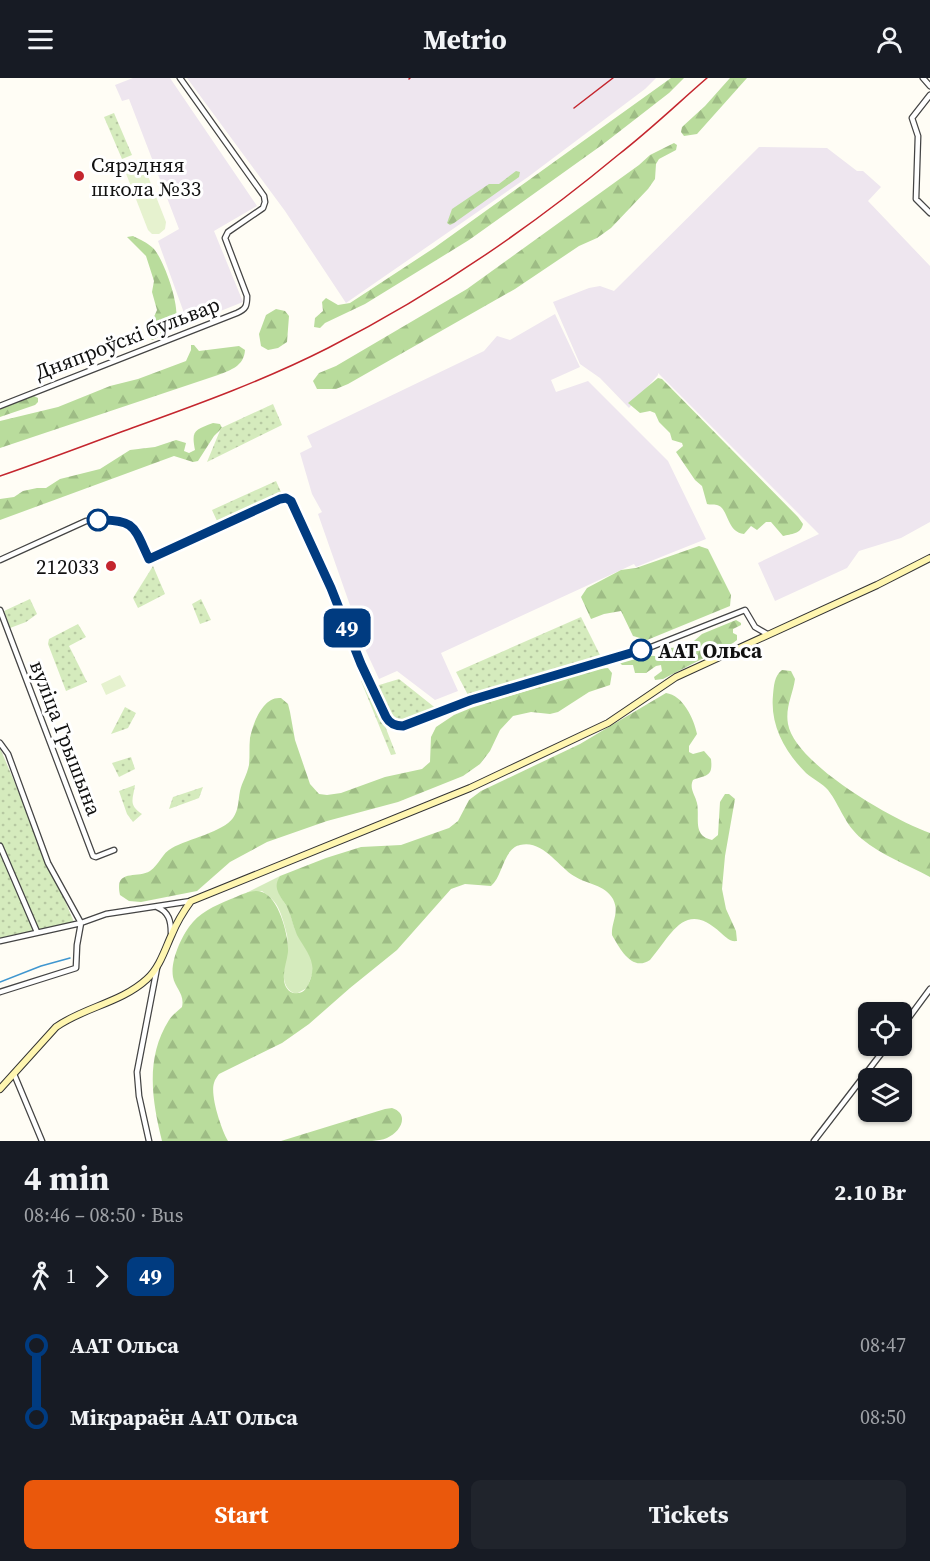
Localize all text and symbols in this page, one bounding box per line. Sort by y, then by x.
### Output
text: Metrio [423,21,507,58]
icon: menu [24,23,57,56]
icon: person [873,23,906,56]
place label: Сярэдняя школа №33 [91,150,201,203]
marker: Сярэдняя школа №33 [72,169,86,183]
street label: Дняпроўскі бульвар [30,289,224,387]
unlabelled marker [87,509,109,531]
place label: 212033 [36,552,99,581]
marker: 212033 [104,559,118,573]
line badge: 49 [320,608,374,648]
text: 49 [336,614,358,643]
place label: ААТ Ольса [658,636,763,665]
marker: ААТ Ольса [630,639,652,661]
street label: вуліца Грышына [23,656,109,820]
map controls [858,1002,912,1122]
button: locate [858,1002,912,1056]
button: layers [858,1068,912,1122]
text: 4 min [24,1156,110,1201]
text: 2.10 Br [834,1177,906,1207]
text: 08:46 – 08:50 · Bus [24,1201,183,1229]
icon: walk [24,1260,57,1293]
icon: forward [85,1260,118,1293]
text: 1 [66,1262,76,1290]
text: 49 [139,1262,162,1291]
text: ААТ Ольса [70,1330,179,1360]
text: 08:47 [860,1331,906,1359]
text: Мікрараён ААТ Ольса [70,1402,298,1432]
text: 08:50 [860,1403,906,1431]
button: Start [24,1480,459,1549]
button: Tickets [471,1480,906,1549]

